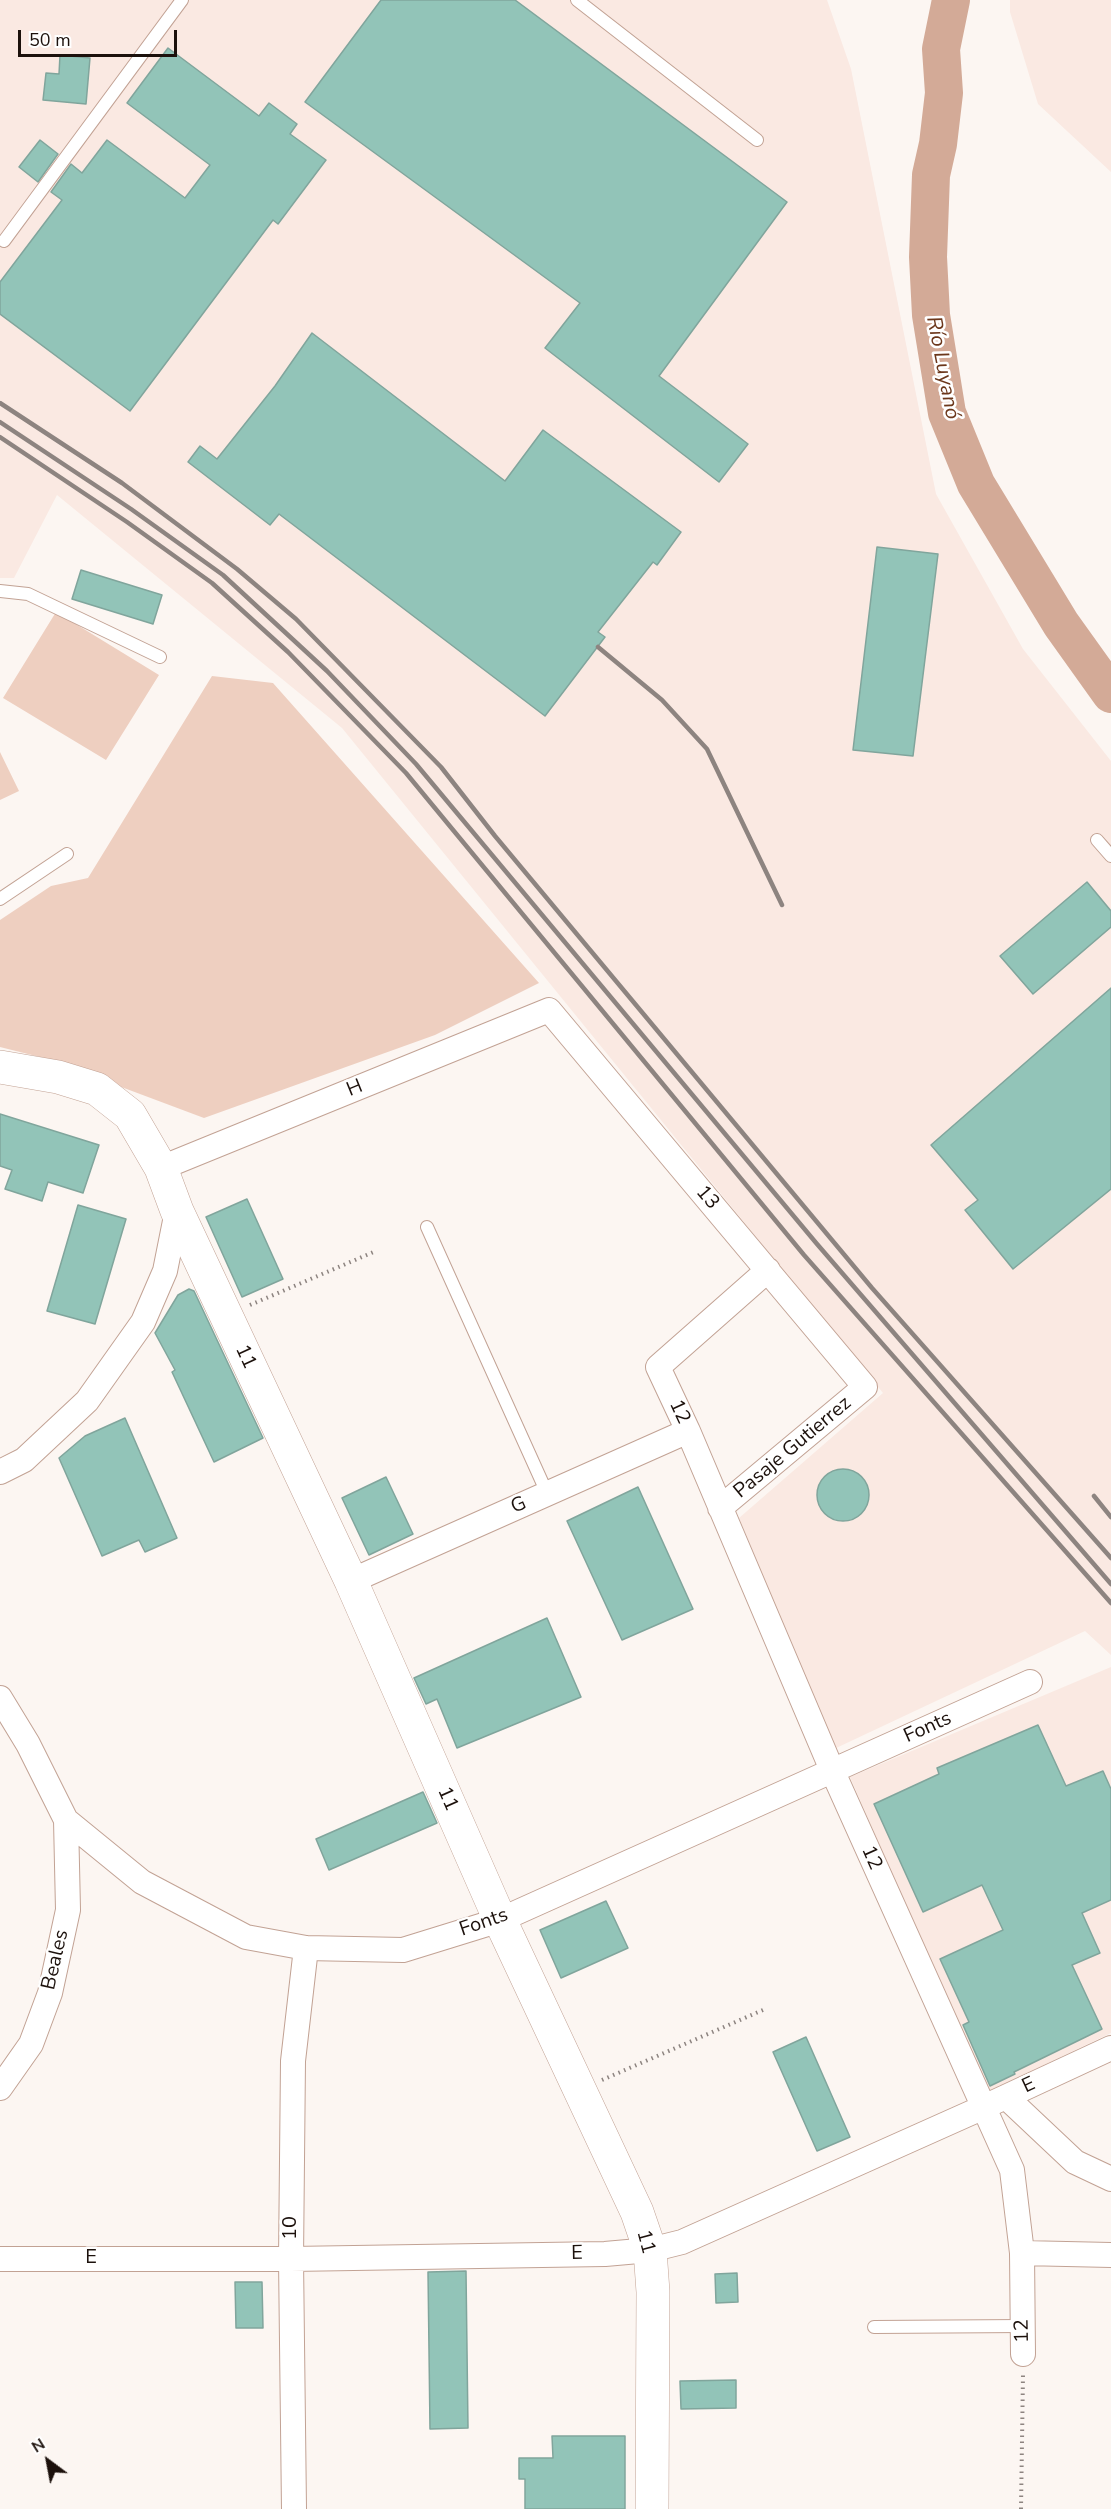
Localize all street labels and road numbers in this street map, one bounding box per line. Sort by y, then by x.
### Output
street label: H [343,1075,367,1103]
street label: 13 [690,1181,724,1215]
street label: 11 [229,1341,261,1373]
street label: Pasaje Gutierrez [730,1392,856,1504]
street label: 12 [663,1396,695,1428]
street label: G [507,1492,531,1520]
street label: Fonts [900,1707,956,1749]
street label: 11 [431,1783,463,1815]
street label: 12 [855,1842,887,1874]
street label: Fonts [457,1904,511,1942]
street label: Beales [37,1928,75,1992]
street label: E [1019,2073,1039,2099]
street label: 10 [279,2216,303,2240]
street label: 11 [630,2227,660,2257]
street label: E [571,2242,583,2266]
street label: E [85,2246,97,2270]
street label: 12 [1011,2319,1035,2343]

